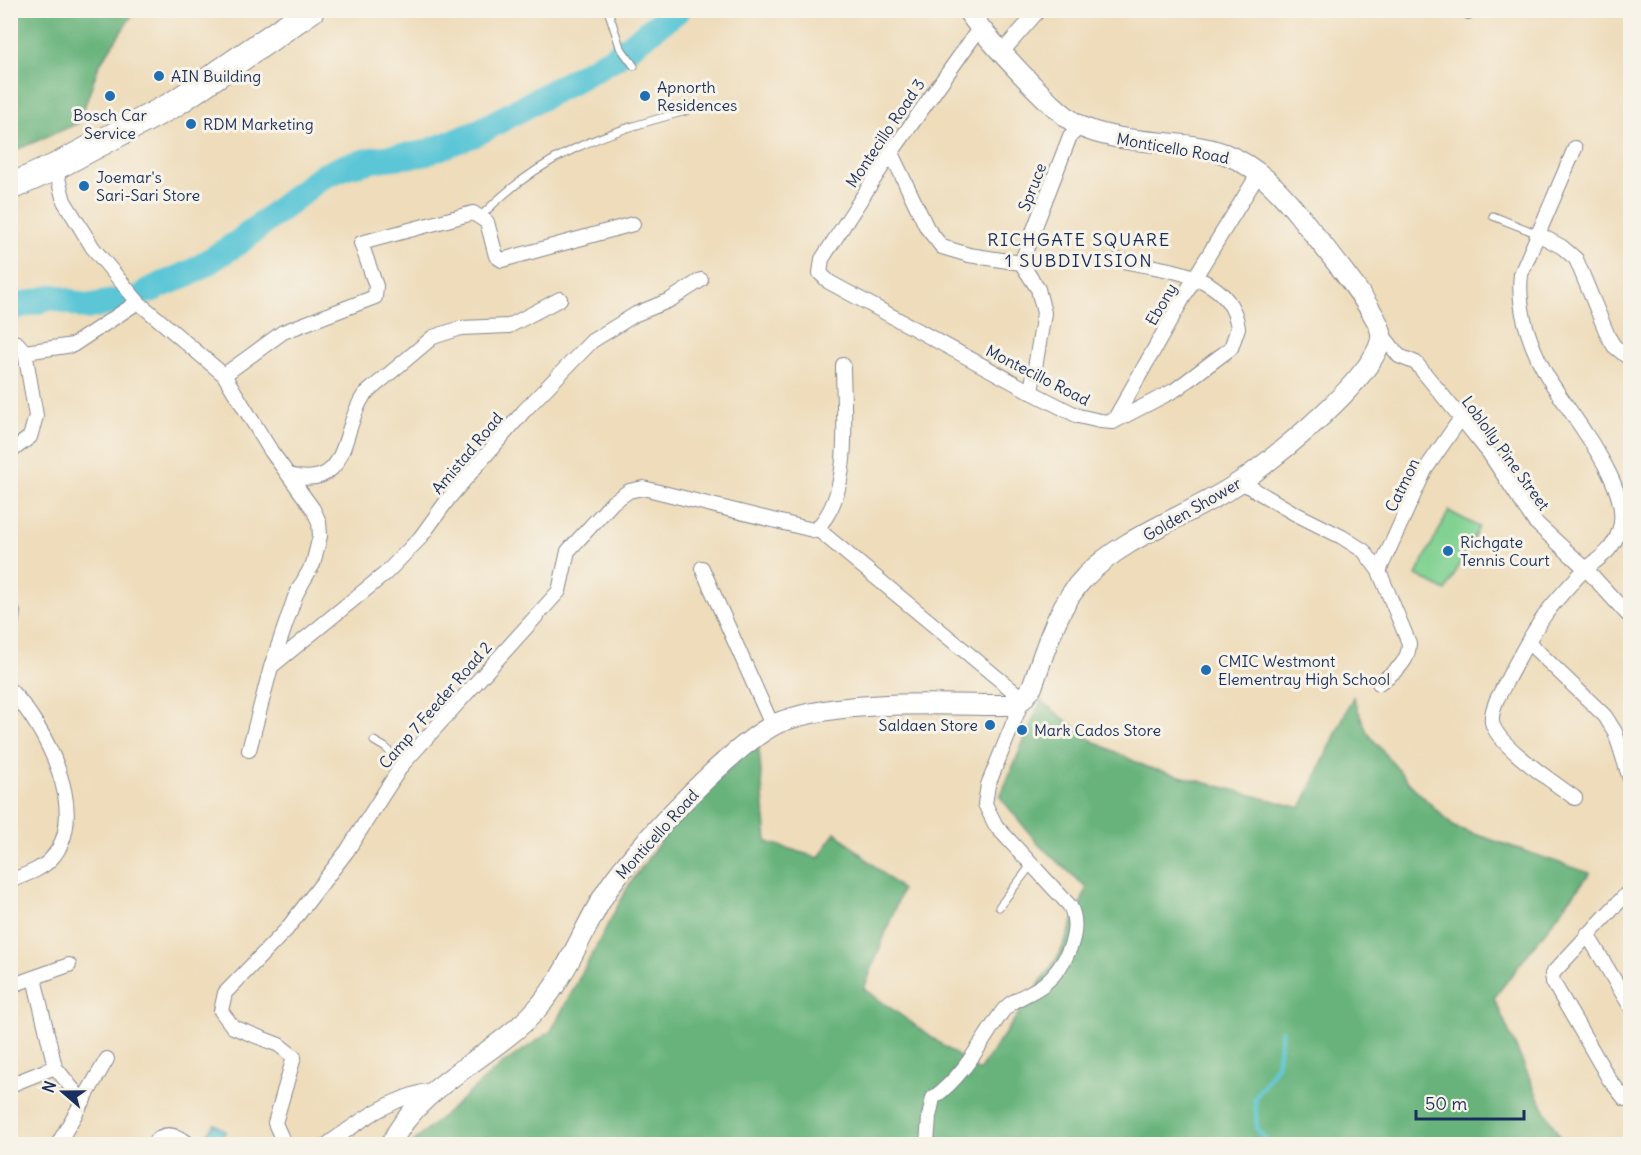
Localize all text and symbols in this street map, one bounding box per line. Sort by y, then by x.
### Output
place label: AIN Building [171,66,261,86]
marker: AIN Building [152,69,166,83]
street label: Montecillo Road 3 [841,75,929,191]
place label: Apnorth Residences [657,77,737,115]
marker: Bosch Car Service [103,89,117,103]
marker: Apnorth Residences [638,89,652,103]
place label: Bosch Car Service [73,105,147,143]
place label: RDM Marketing [203,114,314,134]
marker: RDM Marketing [184,117,198,131]
street label: Monticello Road [1115,128,1231,168]
street label: Spruce [1014,160,1050,214]
place label: Joemar's Sari-Sari Store [96,167,200,205]
marker: Joemar's Sari-Sari Store [77,179,91,193]
district label: RICHGATE SQUARE 1 SUBDIVISION [987,228,1171,272]
street label: Ebony [1141,279,1181,329]
street label: Montecillo Road [983,340,1093,410]
street label: Loblolly Pine Street [1458,392,1555,515]
street label: Amistad Road [427,408,507,498]
street label: Catmon [1380,455,1424,515]
street label: Golden Shower [1139,473,1245,545]
place label: Richgate Tennis Court [1460,532,1550,570]
marker: Richgate Tennis Court [1441,544,1455,558]
street label: Camp 7 Feeder Road 2 [374,637,496,773]
place label: CMIC Westmont Elementray High School [1218,651,1390,689]
marker: CMIC Westmont Elementray High School [1199,663,1213,677]
place label: Saldaen Store [879,715,978,735]
marker: Saldaen Store [983,718,997,732]
place label: Mark Cados Store [1034,720,1161,740]
marker: Mark Cados Store [1015,723,1029,737]
street label: Monticello Road [611,785,703,883]
north arrow [33,1062,93,1122]
text: N [38,1078,60,1095]
scale bar [1416,1083,1524,1121]
text: 50 m [1425,1092,1467,1115]

